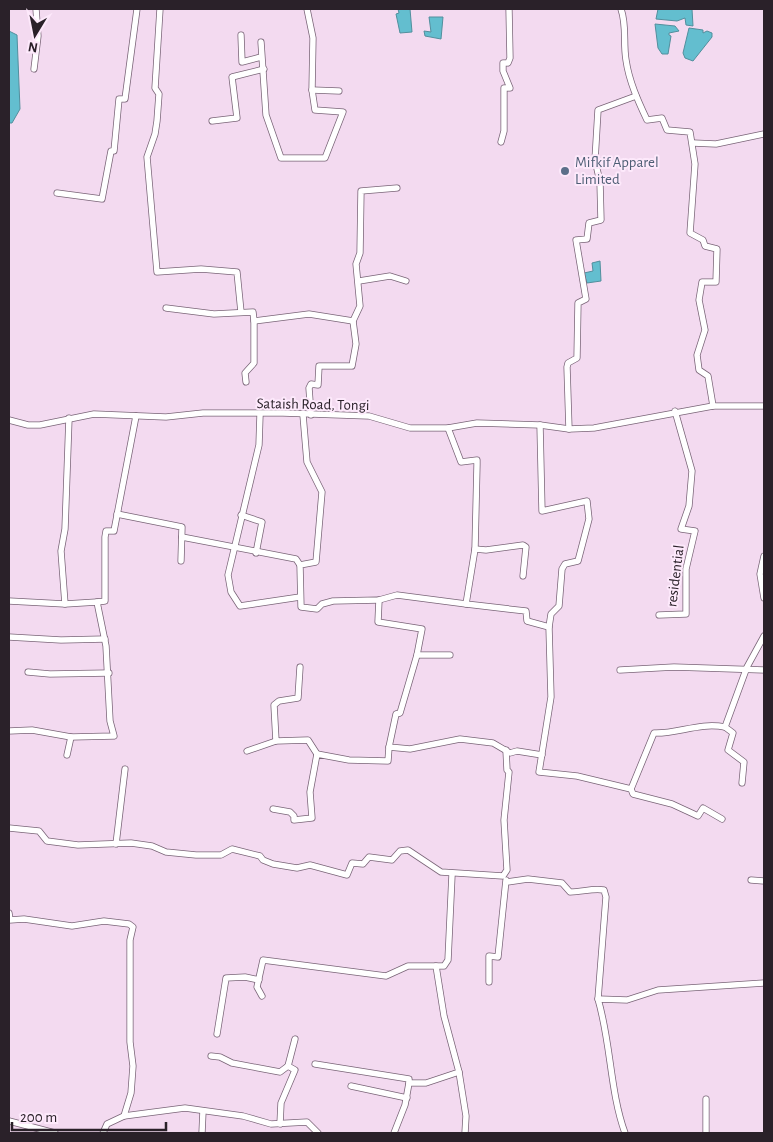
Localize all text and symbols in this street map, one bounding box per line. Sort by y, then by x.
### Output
north arrow [10,10,60,60]
text: N [27,39,39,55]
place label: Mifkif Apparel Limited [575,155,659,187]
marker: Mifkif Apparel Limited [559,165,571,177]
street label: Sataish Road, Tongi [256,396,370,413]
street label: residential [664,544,687,608]
scale bar [12,1100,166,1132]
text: 200 m [20,1110,57,1125]

